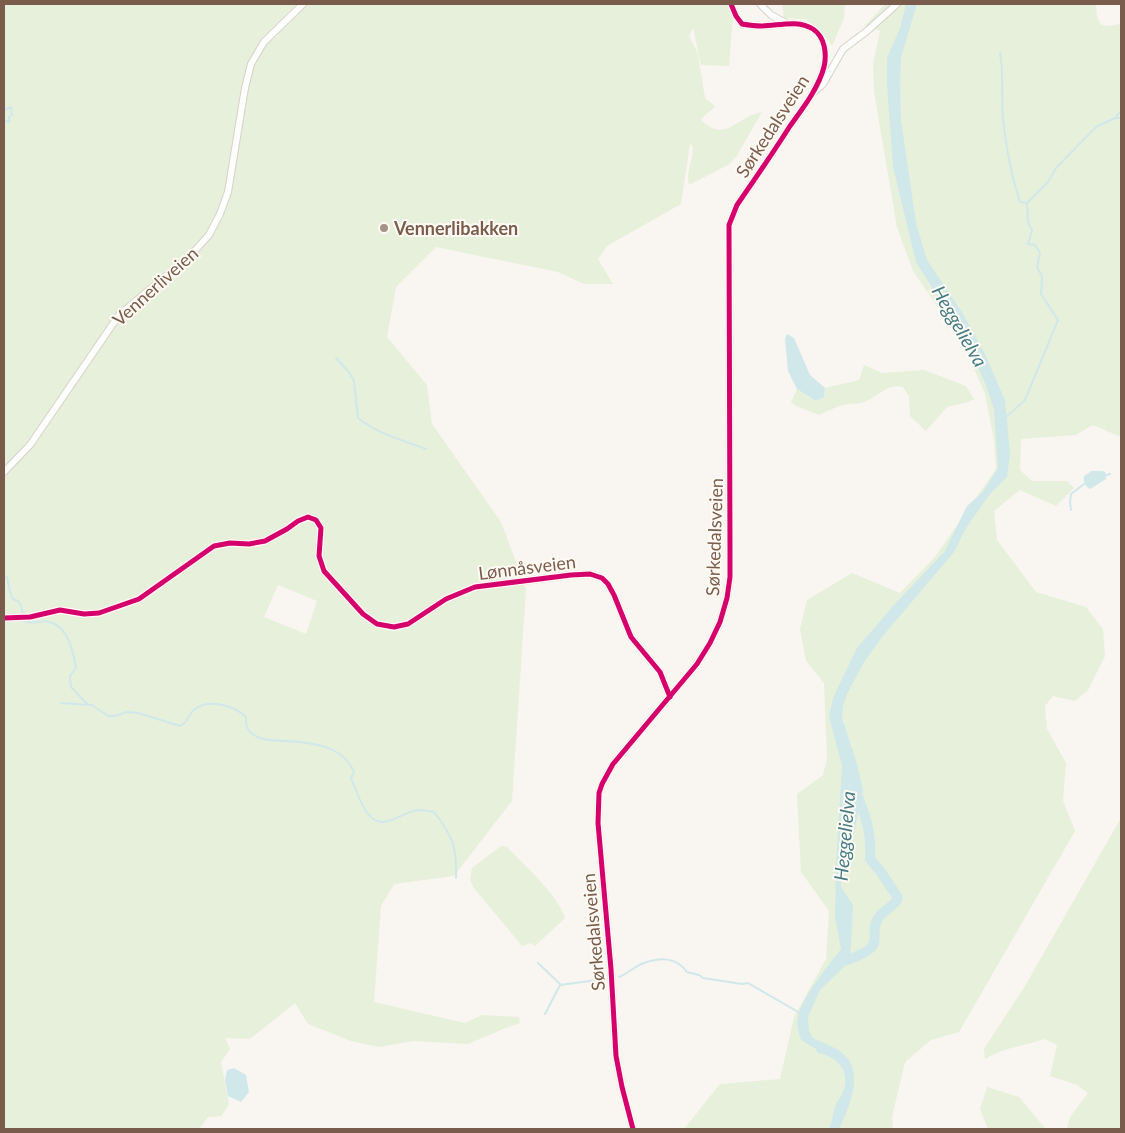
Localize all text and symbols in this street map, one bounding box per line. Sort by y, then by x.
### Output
street label: Sørkedalsveien [731,71,813,181]
place label: Vennerlibakken [393,217,518,239]
marker: Vennerlibakken [378,222,390,234]
street label: Vennerliveien [108,242,202,330]
water label: Heggelielva [928,281,992,371]
street label: Sørkedalsveien [701,478,727,596]
street label: Lønnåsveien [477,550,577,584]
water label: Heggelielva [829,790,859,882]
street label: Sørkedalsveien [577,872,609,992]

